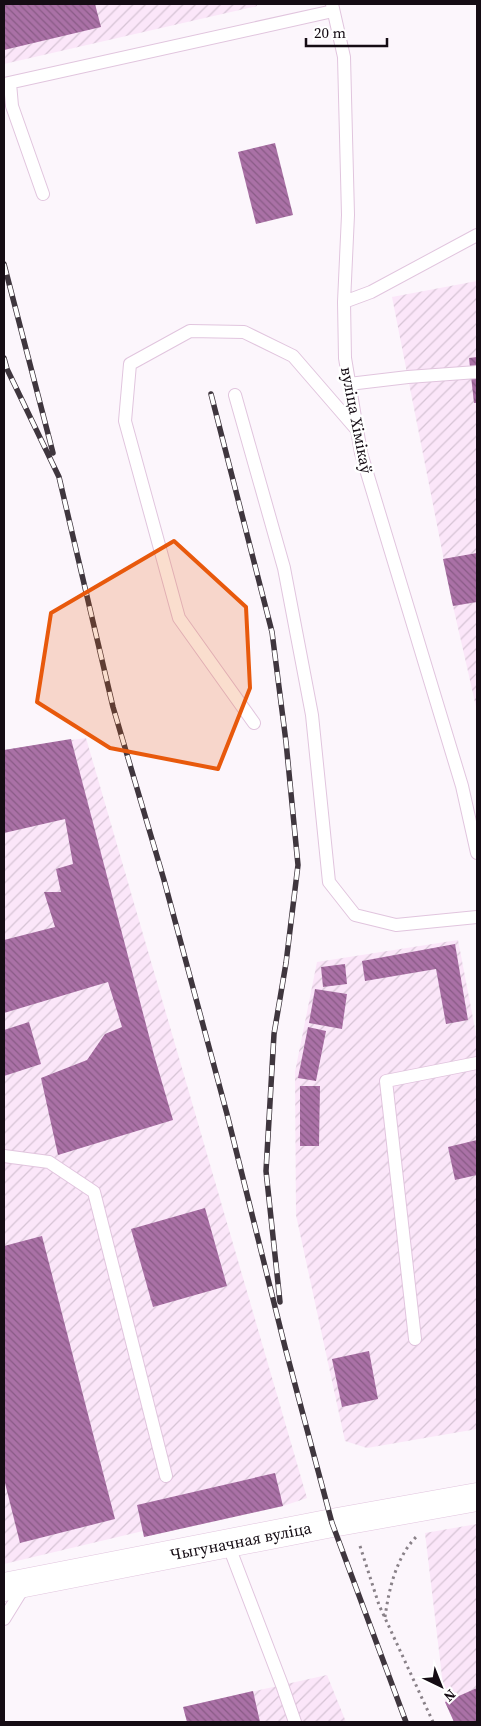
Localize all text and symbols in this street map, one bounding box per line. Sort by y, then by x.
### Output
scale bar [306,15,387,47]
text: 20 m [314,22,346,43]
street label: вуліца Хімікаў [336,365,378,476]
street label: Чыгуначная вуліца [168,1516,314,1565]
north arrow [416,1661,466,1711]
text: N [439,1685,460,1706]

